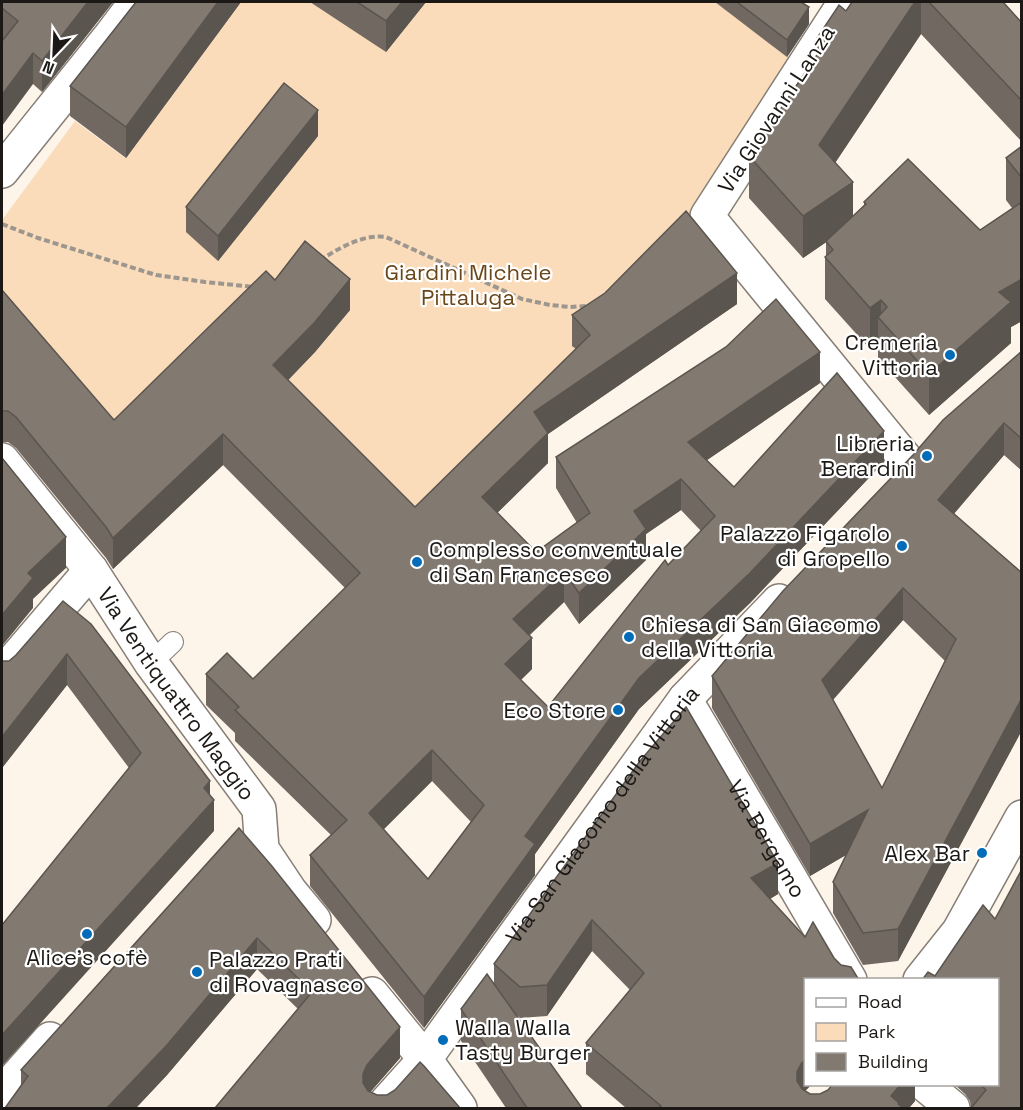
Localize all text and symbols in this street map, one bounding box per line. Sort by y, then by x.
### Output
street label: Via Giovanni Lanza [711,19,841,198]
north arrow [24,24,84,84]
text: N [39,56,57,79]
park label: Giardini Michele Pittaluga [384,258,552,311]
place label: Cremeria Vittoria [845,328,938,381]
marker: Cremeria Vittoria [943,348,957,362]
place label: Libreria Berardini [821,429,915,482]
marker: Libreria Berardini [920,449,934,463]
place label: Palazzo Figarolo di Gropello [720,519,890,572]
place label: Complesso conventuale di San Francesco [429,535,683,588]
marker: Palazzo Figarolo di Gropello [895,539,909,553]
marker: Complesso conventuale di San Francesco [410,555,424,569]
street label: Via Ventiquattro Maggio [92,582,262,806]
place label: Chiesa di San Giacomo della Vittoria [641,610,879,663]
marker: Chiesa di San Giacomo della Vittoria [622,630,636,644]
street label: Via San Giacomo della Vittoria [499,679,705,949]
place label: Eco Store [503,696,606,724]
marker: Eco Store [611,703,625,717]
street label: Via Bergamo [722,775,813,903]
place label: Alex Bar [884,839,970,867]
marker: Alex Bar [975,846,989,860]
marker: Alice's cofè [80,927,94,941]
place label: Alice's cofè [26,943,148,971]
place label: Palazzo Prati di Rovagnasco [209,945,364,998]
marker: Palazzo Prati di Rovagnasco [190,965,204,979]
legend [804,978,999,1086]
text: Road [858,990,902,1013]
place label: Walla Walla Tasty Burger [455,1013,591,1066]
text: Park [858,1020,896,1043]
marker: Walla Walla Tasty Burger [436,1033,450,1047]
text: Building [858,1050,928,1073]

